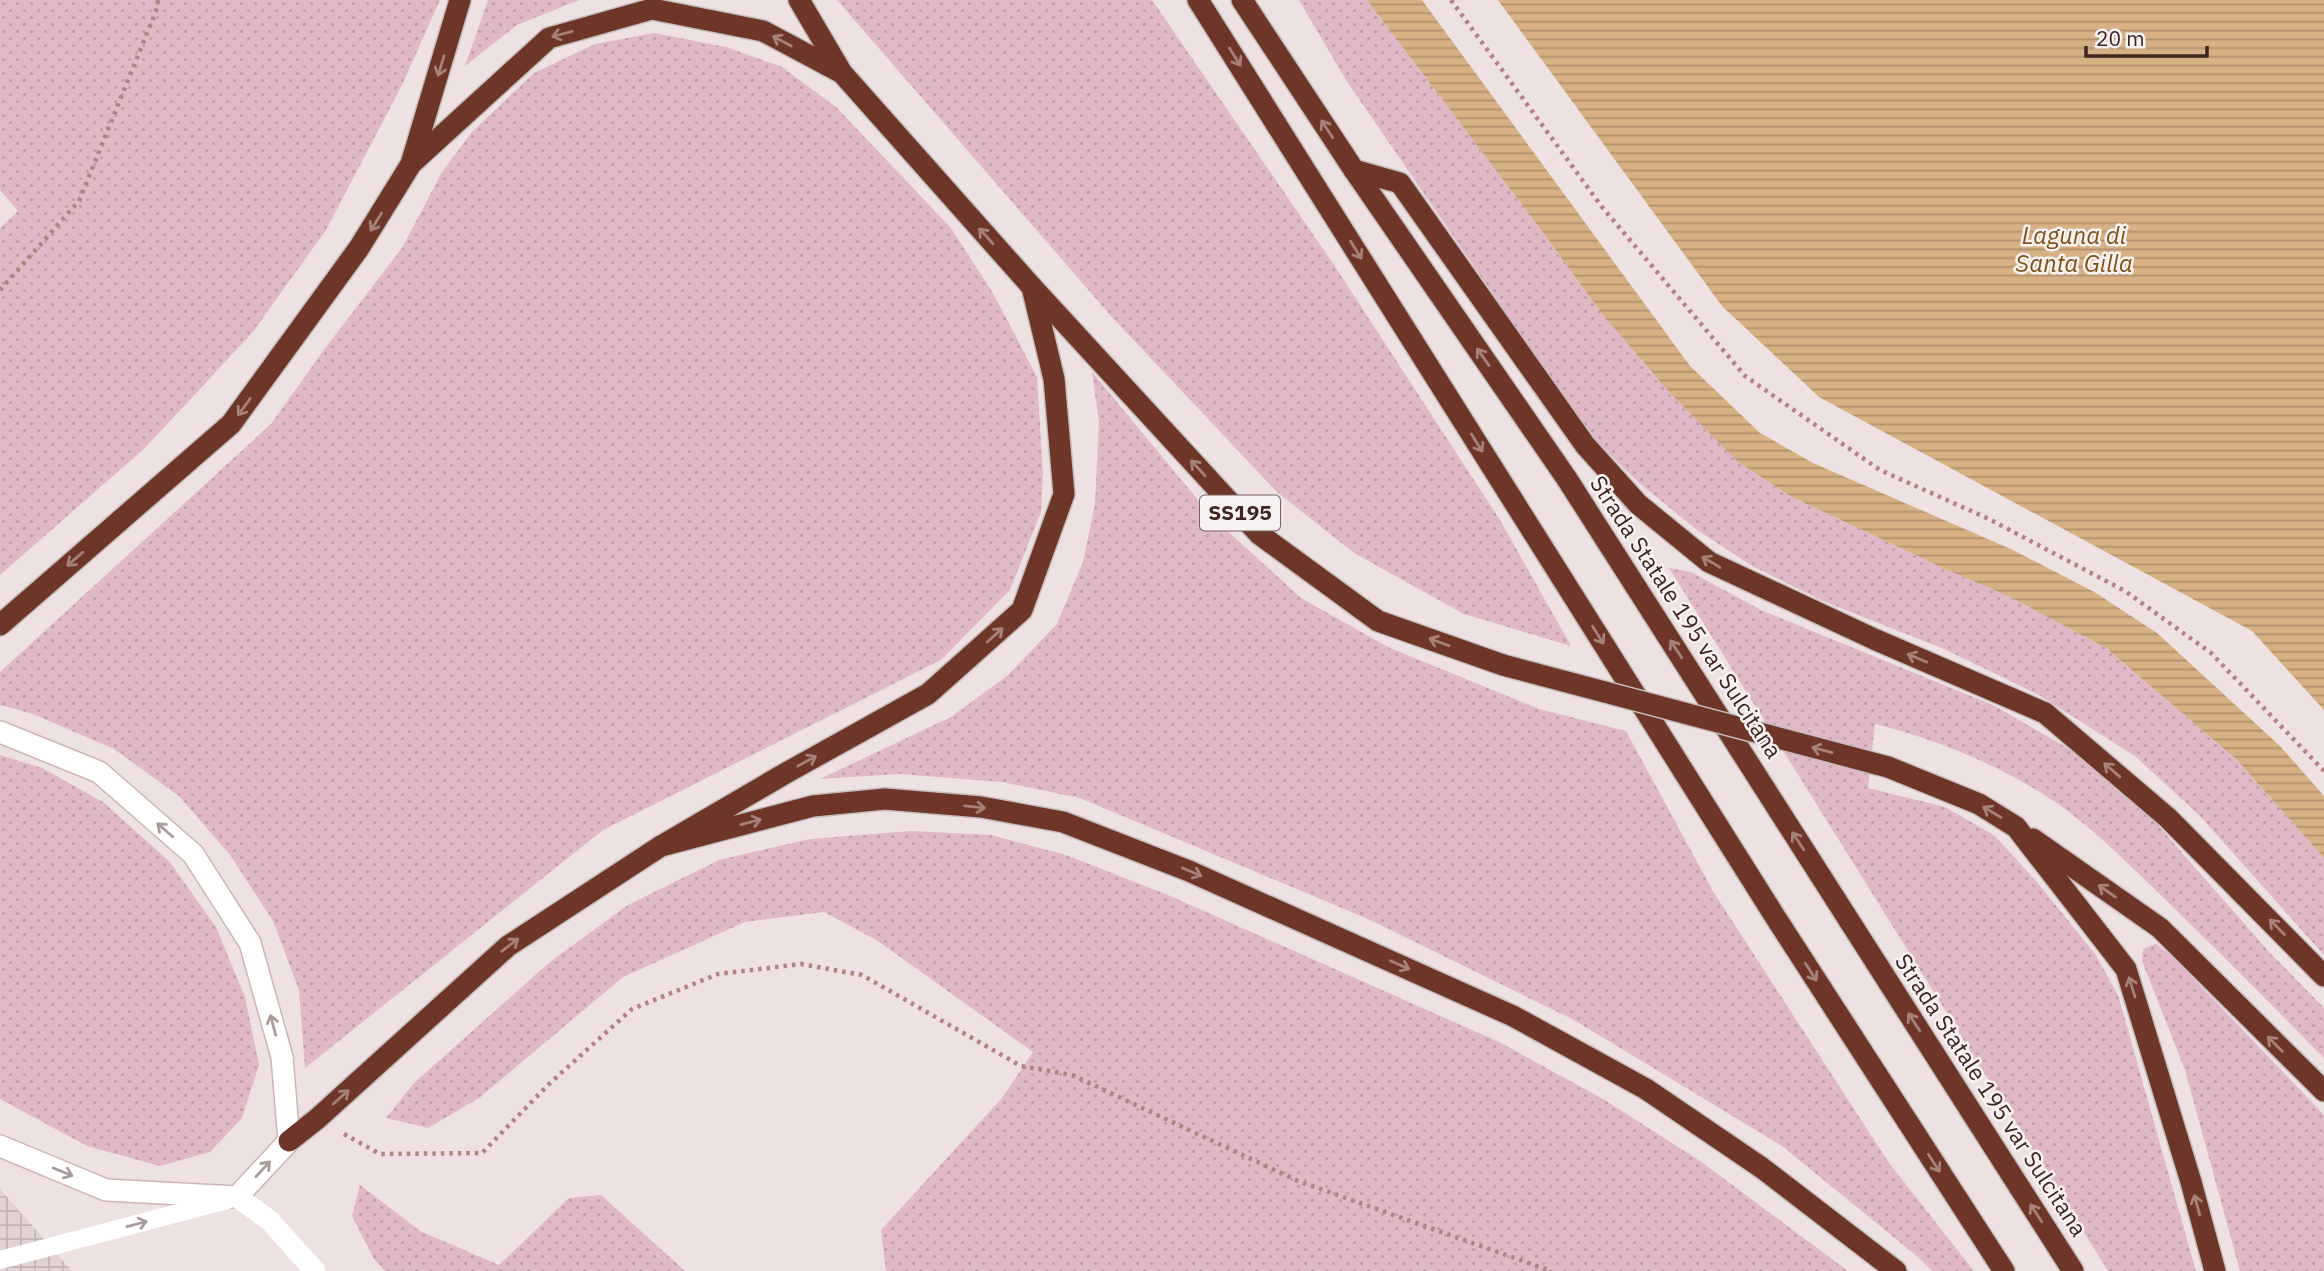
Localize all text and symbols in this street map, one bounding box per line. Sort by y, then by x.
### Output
scale bar [2086,14,2207,58]
text: 20 m [2096,24,2145,52]
one-way arrow [552,28,574,41]
one-way arrow [772,34,793,47]
one-way arrow [1228,47,1242,67]
one-way arrow [434,54,447,76]
one-way arrow [1320,119,1334,139]
one-way arrow [368,211,382,231]
water label: Laguna di Santa Gilla [2015,219,2133,279]
one-way arrow [978,227,994,245]
one-way arrow [1348,240,1363,259]
one-way arrow [1476,348,1490,367]
one-way arrow [236,397,251,416]
one-way arrow [1471,432,1485,452]
one-way arrow [1190,460,1207,477]
street label: Strada Statale 195 var Sulcitana [1584,469,1790,764]
road number: SS195 [1200,496,1280,530]
one-way arrow [67,551,85,567]
one-way arrow [1701,555,1721,569]
one-way arrow [1591,625,1606,644]
one-way arrow [986,626,1003,643]
one-way arrow [1428,635,1450,647]
one-way arrow [1668,640,1683,659]
one-way arrow [1907,651,1929,664]
one-way arrow [1811,743,1834,756]
one-way arrow [797,754,817,768]
one-way arrow [2103,762,2121,778]
one-way arrow [964,800,986,813]
one-way arrow [1982,805,2002,819]
one-way arrow [739,815,761,828]
one-way arrow [157,822,175,838]
one-way arrow [1791,831,1805,851]
one-way arrow [1181,867,1202,880]
one-way arrow [2098,884,2117,898]
one-way arrow [2269,919,2286,936]
one-way arrow [500,938,519,952]
street label: Strada Statale 195 var Sulcitana [1889,947,2095,1242]
one-way arrow [1388,959,1410,972]
one-way arrow [1804,962,1819,981]
one-way arrow [2124,977,2137,999]
one-way arrow [1906,1012,1920,1032]
one-way arrow [266,1014,279,1037]
one-way arrow [2267,1035,2284,1052]
one-way arrow [332,1089,350,1105]
one-way arrow [1928,1153,1942,1173]
one-way arrow [254,1161,271,1178]
one-way arrow [52,1167,74,1180]
one-way arrow [2190,1194,2203,1217]
one-way arrow [2028,1204,2042,1224]
one-way arrow [125,1217,148,1230]

